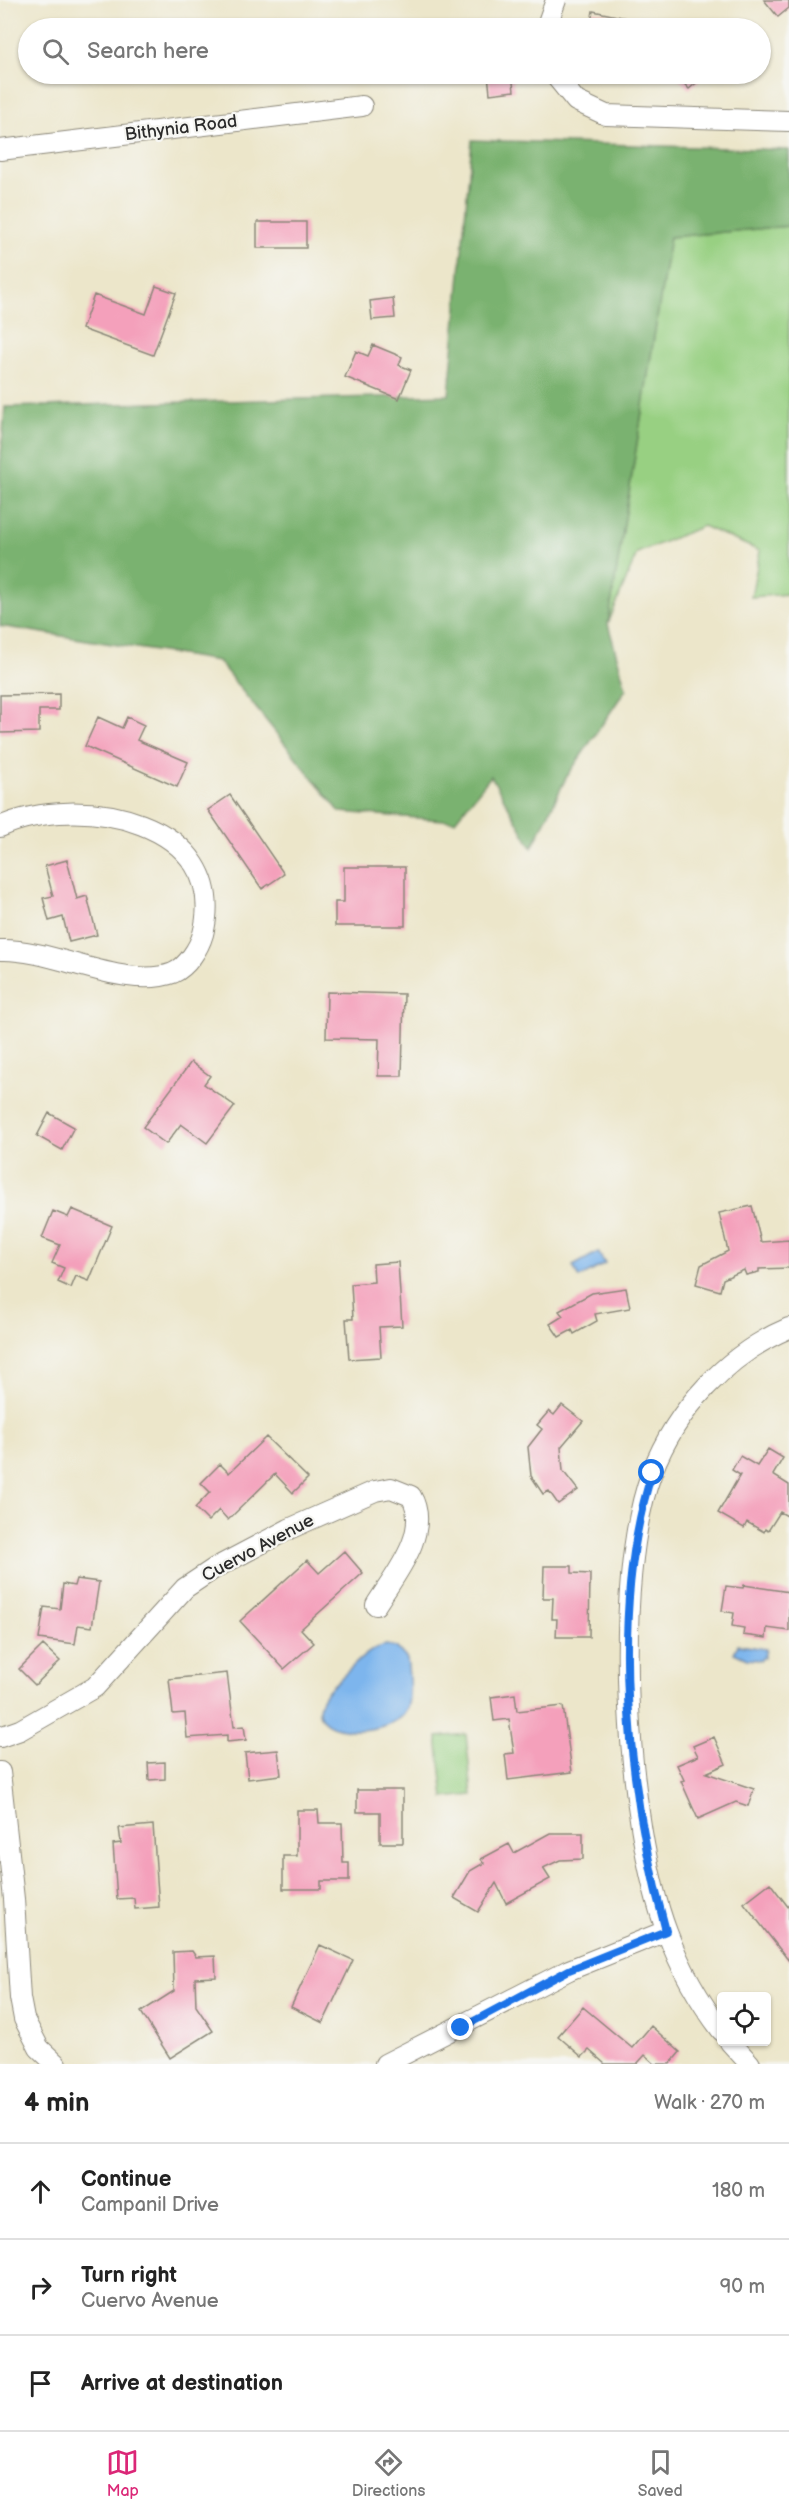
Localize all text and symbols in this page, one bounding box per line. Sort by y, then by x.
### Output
search box [18,18,771,84]
icon: search [39,35,72,68]
text: Search here [87,38,209,65]
street label: Bithynia Road [124,111,238,145]
route start [638,1459,664,1485]
street label: Cuervo Avenue [198,1509,318,1586]
map controls [717,1992,771,2046]
button: locate [717,1992,771,2046]
route end [447,2014,473,2040]
text: 4 min [24,2088,89,2119]
text: Walk · 270 m [654,2091,765,2115]
text: Continue [81,2166,171,2193]
icon: ahead [24,2175,57,2208]
text: 180 m [712,2179,765,2203]
text: Campanil Drive [81,2193,219,2217]
text: Turn right [81,2262,177,2289]
icon: right [24,2271,57,2304]
text: 90 m [720,2275,765,2299]
text: Cuervo Avenue [81,2289,219,2313]
icon: arrive [24,2367,57,2400]
text: Arrive at destination [81,2370,283,2397]
tab: Map [106,2446,139,2501]
tab: Directions [352,2446,425,2501]
tab: Saved [638,2446,683,2501]

